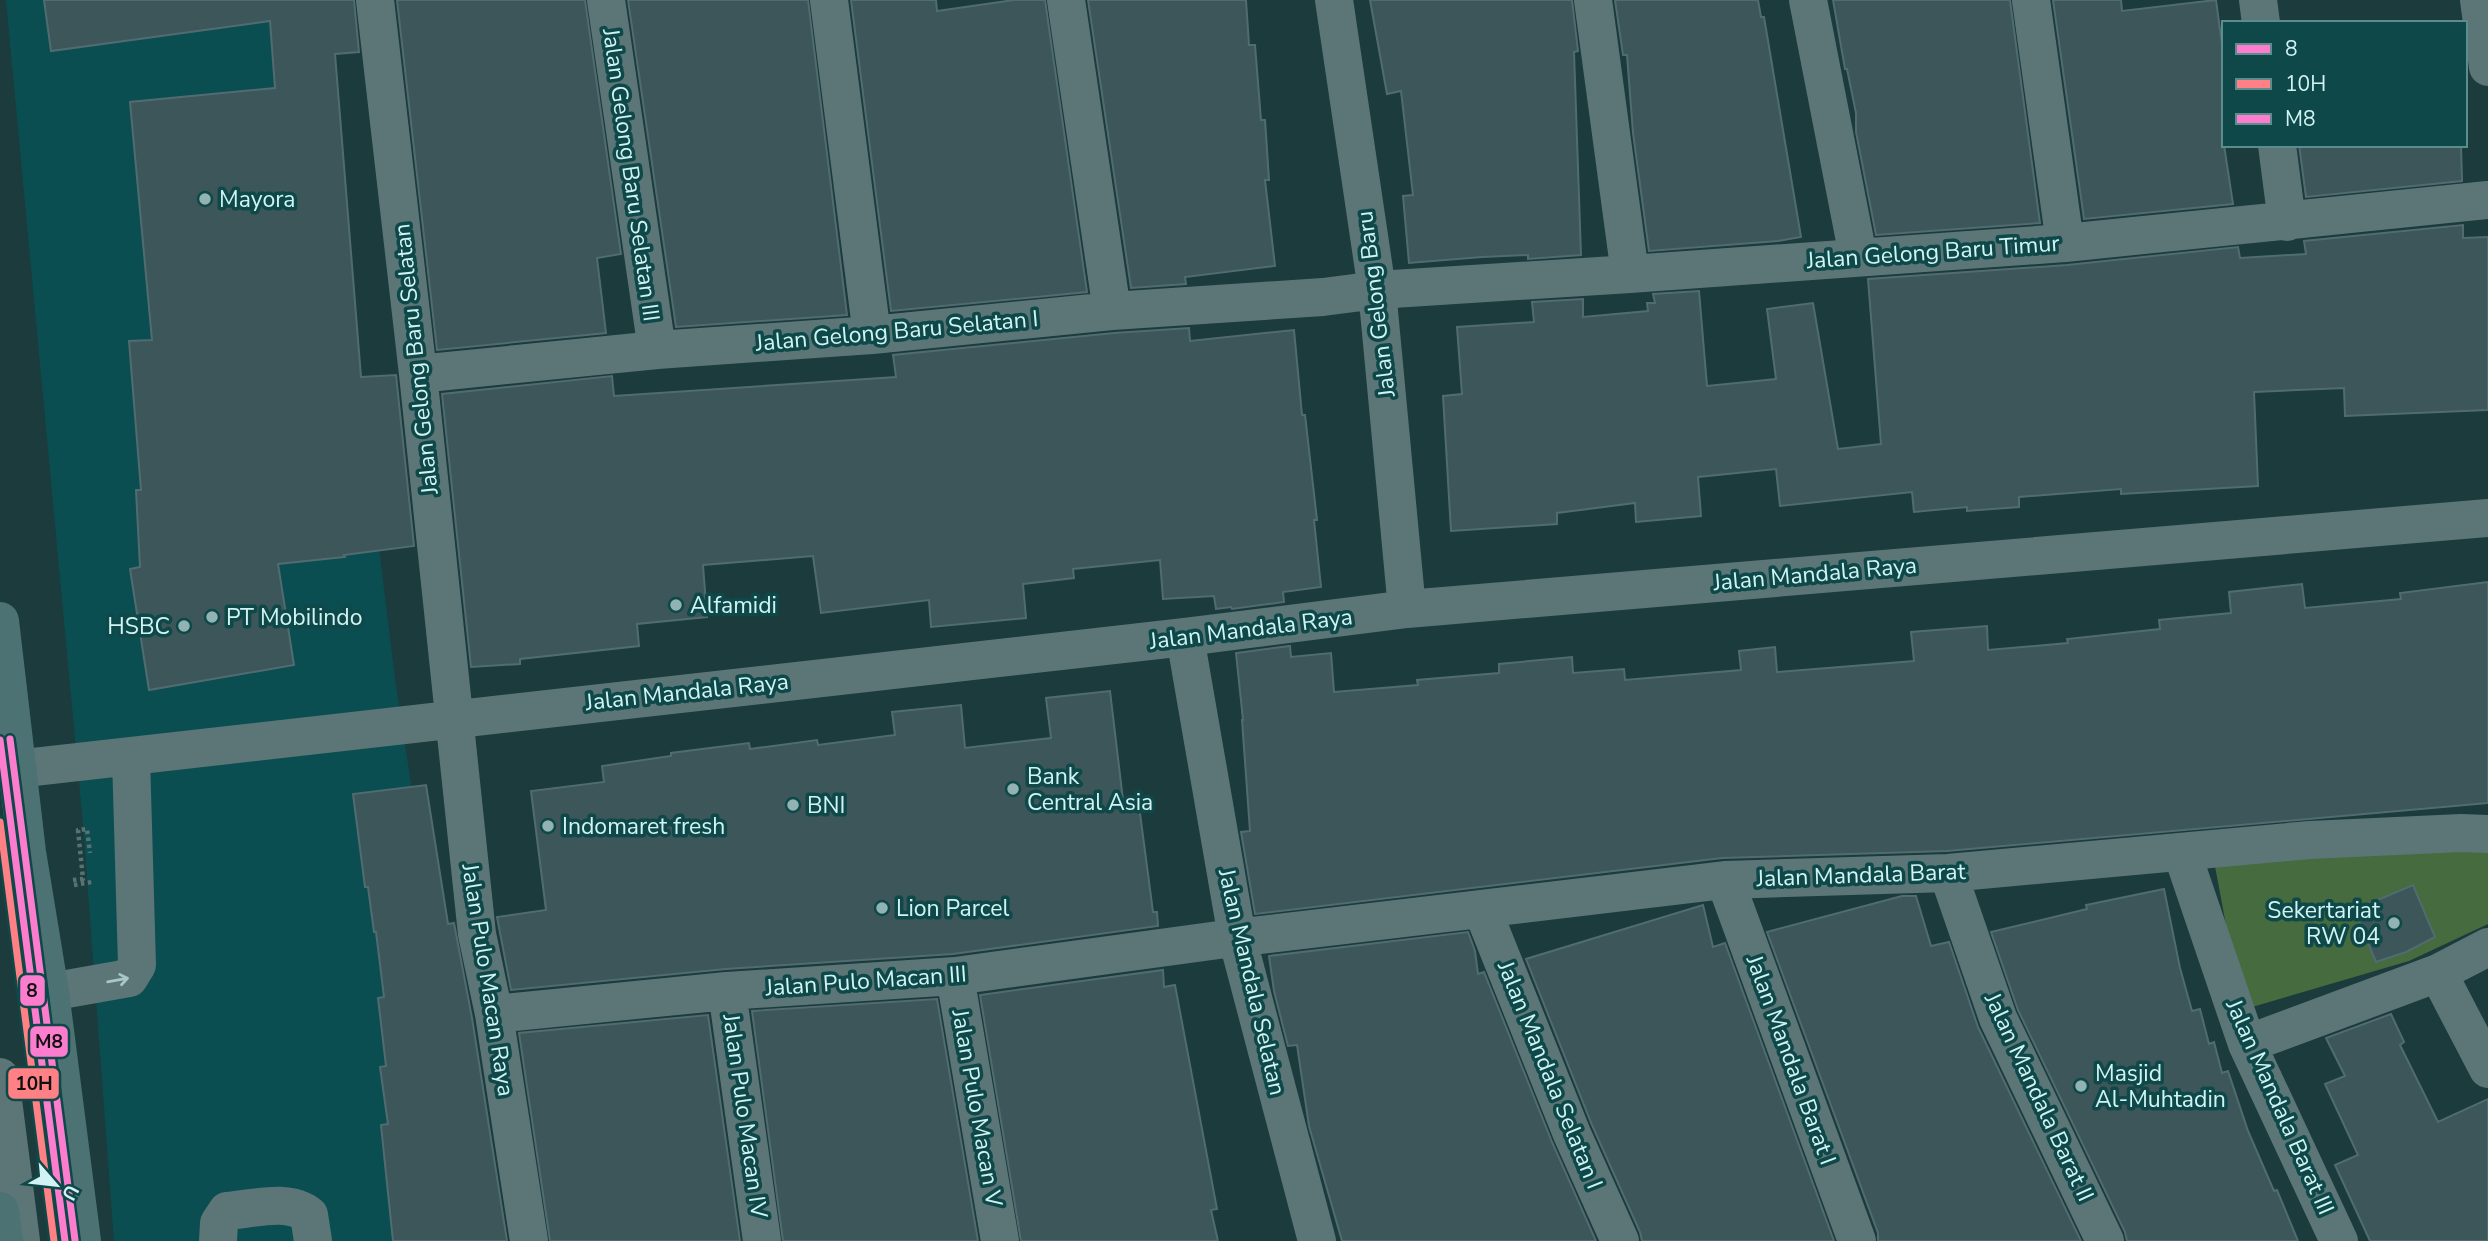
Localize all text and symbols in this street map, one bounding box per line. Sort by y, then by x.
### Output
legend [2222,21,2467,147]
street label: Jalan Gelong Baru Selatan III [595,26,667,323]
text: 8 [2285,35,2298,63]
text: 10H [2285,70,2326,98]
text: M8 [2285,105,2316,133]
place label: Mayora [219,184,296,215]
marker: Mayora [197,191,213,207]
street label: Jalan Gelong Baru [1349,209,1403,400]
street label: Jalan Gelong Baru Selatan [386,222,446,497]
street label: Jalan Gelong Baru Timur [1805,228,2061,276]
street label: Jalan Gelong Baru Selatan I [753,303,1040,359]
street label: Jalan Mandala Raya [1711,550,1918,598]
place label: Alfamidi [690,590,777,621]
marker: Alfamidi [668,597,684,613]
street label: Jalan Mandala Raya [1147,601,1354,657]
place label: PT Mobilindo [226,602,362,633]
marker: PT Mobilindo [204,609,220,625]
place label: HSBC [107,611,170,642]
marker: HSBC [176,618,192,634]
street label: Jalan Mandala Raya [583,666,790,718]
place label: Bank Central Asia [1027,761,1153,818]
marker: Bank Central Asia [1005,781,1021,797]
place label: BNI [807,790,845,821]
marker: BNI [785,797,801,813]
place label: Indomaret fresh [562,811,725,842]
marker: Indomaret fresh [540,818,556,834]
street label: Jalan Mandala Barat [1755,856,1967,894]
street label: Jalan Pulo Macan Raya [454,860,522,1099]
street label: Jalan Mandala Selatan [1211,865,1293,1098]
place label: Lion Parcel [896,893,1010,924]
place label: Sekertariat RW 04 [2267,895,2381,952]
marker: Lion Parcel [874,900,890,916]
marker: Sekertariat RW 04 [2386,915,2402,931]
street label: Jalan Mandala Barat I [1738,950,1843,1169]
street label: Jalan Mandala Selatan I [1490,955,1610,1194]
street label: Jalan Pulo Macan III [763,959,968,1004]
one-way arrow [106,973,129,986]
line badge: 8 [19,974,46,1007]
text: 8 [26,978,38,1004]
street label: Jalan Mandala Barat II [1977,987,2101,1206]
street label: Jalan Mandala Barat III [2218,993,2341,1220]
street label: Jalan Pulo Macan V [944,1006,1010,1209]
street label: Jalan Pulo Macan IV [715,1011,775,1220]
line badge: M8 [29,1025,69,1058]
text: M8 [35,1029,63,1055]
place label: Masjid Al-Muhtadin [2095,1058,2226,1115]
line badge: 10H [7,1067,60,1100]
text: 10H [15,1071,53,1097]
marker: Masjid Al-Muhtadin [2073,1078,2089,1094]
north arrow [21,1150,91,1220]
text: U [55,1180,85,1205]

